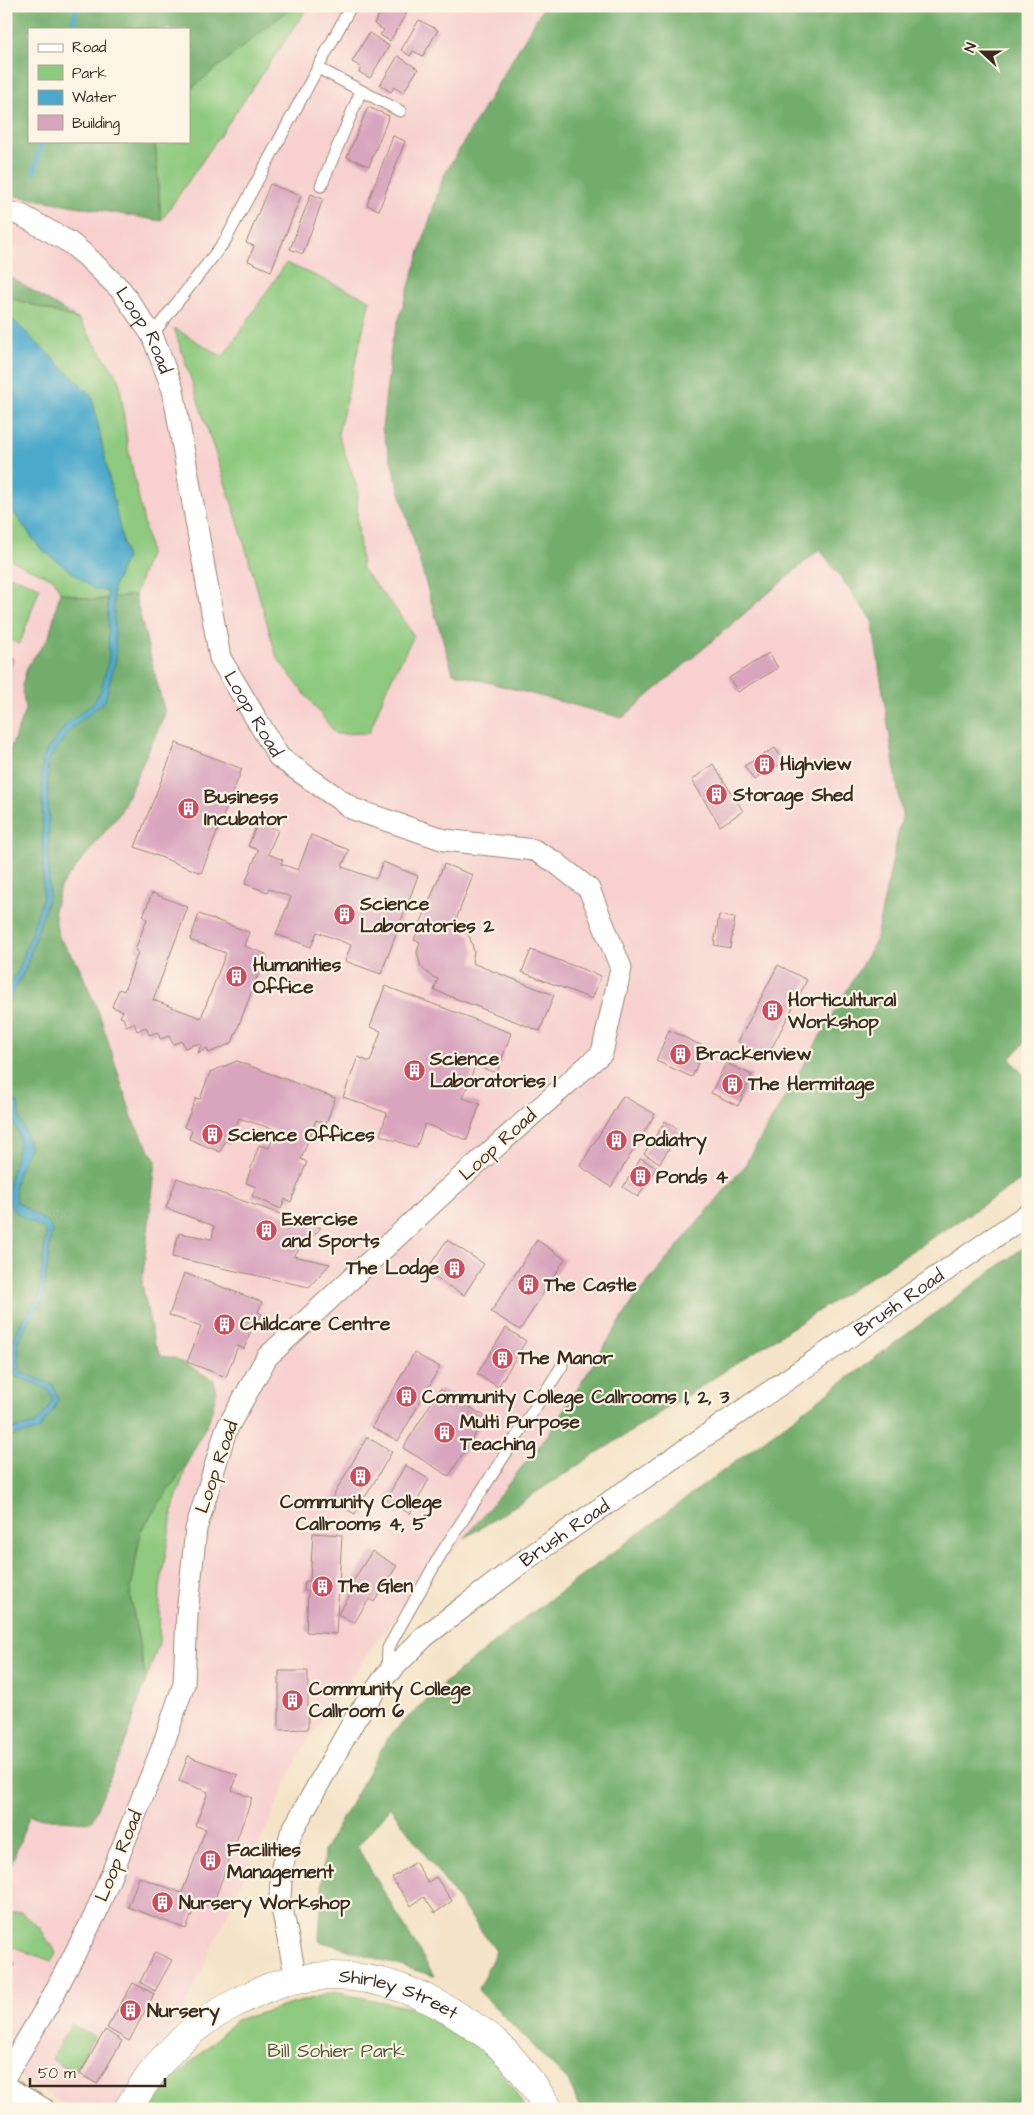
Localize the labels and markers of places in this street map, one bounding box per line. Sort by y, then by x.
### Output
place label: Highview [780,751,852,779]
building icon: Highview [752,752,776,776]
place label: Storage Shed [732,782,853,810]
building icon: Storage Shed [705,783,729,807]
place label: Business Incubator [204,784,288,833]
building icon: Business Incubator [176,796,200,820]
place label: Science Laboratories 2 [359,891,494,940]
building icon: Science Laboratories 2 [332,903,356,927]
place label: Humanities Office [253,952,342,1001]
building icon: Humanities Office [225,964,249,988]
place label: Horticultural Workshop [787,987,896,1036]
building icon: Horticultural Workshop [760,999,784,1023]
place label: Brackenview [696,1041,812,1068]
building icon: Brackenview [668,1042,692,1066]
place label: Science Laboratories 1 [429,1046,556,1095]
building icon: Science Laboratories 1 [402,1058,426,1082]
place label: The Hermitage [747,1071,875,1099]
building icon: The Hermitage [720,1072,744,1096]
place label: Science Offices [227,1122,375,1149]
building icon: Science Offices [200,1123,224,1147]
place label: Podiatry [633,1127,707,1155]
building icon: Podiatry [605,1128,629,1152]
place label: Ponds 4 [656,1164,728,1191]
building icon: Ponds 4 [628,1165,652,1189]
place label: Exercise and Sports [281,1206,380,1255]
building icon: Exercise and Sports [254,1218,278,1242]
place label: The Lodge [345,1255,440,1283]
building icon: The Lodge [443,1256,467,1280]
place label: The Castle [543,1272,637,1299]
building icon: The Castle [516,1273,540,1297]
place label: Childcare Centre [240,1311,391,1338]
building icon: Childcare Centre [212,1312,236,1336]
place label: The Manor [517,1345,614,1372]
building icon: The Manor [490,1346,514,1370]
place label: Community College Callrooms 1, 2, 3 [422,1384,730,1412]
building icon: Community College Callrooms 1, 2, 3 [394,1385,418,1409]
place label: Multi Purpose Teaching [459,1409,581,1459]
building icon: Multi Purpose Teaching [432,1421,456,1445]
building icon: Community College Callrooms 4, 5 [349,1464,373,1488]
place label: Community College Callrooms 4, 5 [280,1489,443,1538]
place label: The Glen [337,1573,414,1600]
building icon: The Glen [310,1574,334,1598]
place label: Community College Callroom 6 [309,1676,472,1725]
building icon: Community College Callroom 6 [281,1688,305,1712]
place label: Facilities Management [227,1837,334,1887]
building icon: Facilities Management [199,1849,223,1873]
place label: Nursery Workshop [179,1890,351,1918]
building icon: Nursery Workshop [151,1891,175,1915]
place label: Nursery [147,1998,220,2026]
building icon: Nursery [119,1999,143,2023]

